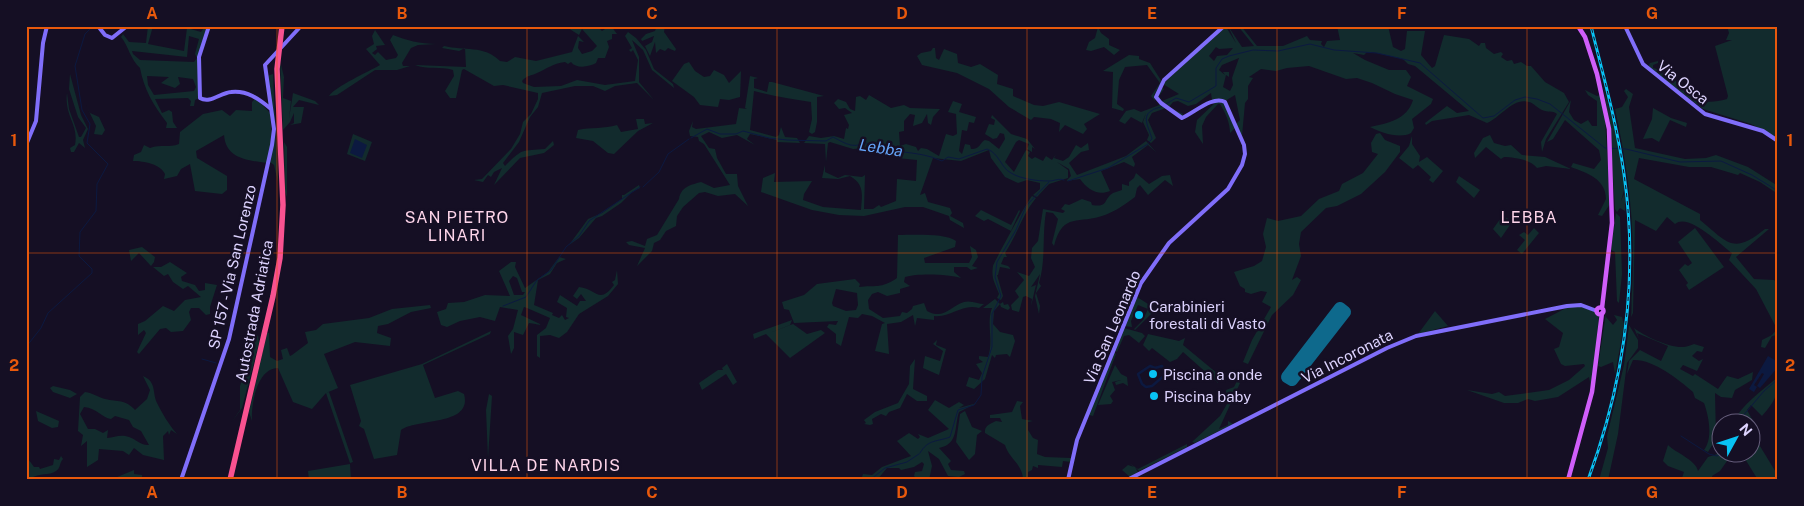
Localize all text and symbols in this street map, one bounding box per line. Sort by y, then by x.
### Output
text: A [146,4,158,23]
text: B [397,4,408,23]
text: C [646,4,658,23]
text: D [896,4,908,23]
text: E [1147,4,1157,23]
text: F [1397,4,1407,23]
text: G [1646,4,1658,23]
street label: Via Osca [1654,57,1712,107]
text: 1 [11,131,17,150]
text: 1 [1787,131,1793,150]
water label: Lebba [858,135,904,161]
street label: SP 157 - Via San Lorenzo [205,183,259,351]
district label: SAN PIETRO LINARI [405,208,509,245]
district label: LEBBA [1500,208,1558,227]
street label: Autostrada Adriatica [232,239,276,383]
street label: Via San Leonardo [1080,268,1144,386]
place label: Carabinieri forestali di Vasto [1149,298,1266,332]
marker: Carabinieri forestali di Vasto [1133,309,1145,321]
street label: Via Incoronata [1299,326,1395,386]
text: 2 [9,356,19,375]
text: 2 [1785,356,1795,375]
place label: Piscina a onde [1163,366,1263,383]
marker: Piscina a onde [1147,368,1159,380]
place label: Piscina baby [1164,388,1251,405]
marker: Piscina baby [1148,390,1160,402]
north arrow [1712,414,1762,464]
text: N [1736,420,1756,439]
district label: VILLA DE NARDIS [471,456,621,475]
text: A [146,483,158,502]
text: B [397,483,408,502]
text: C [646,483,658,502]
text: D [896,483,908,502]
text: E [1147,483,1157,502]
text: F [1397,483,1407,502]
text: G [1646,483,1658,502]

